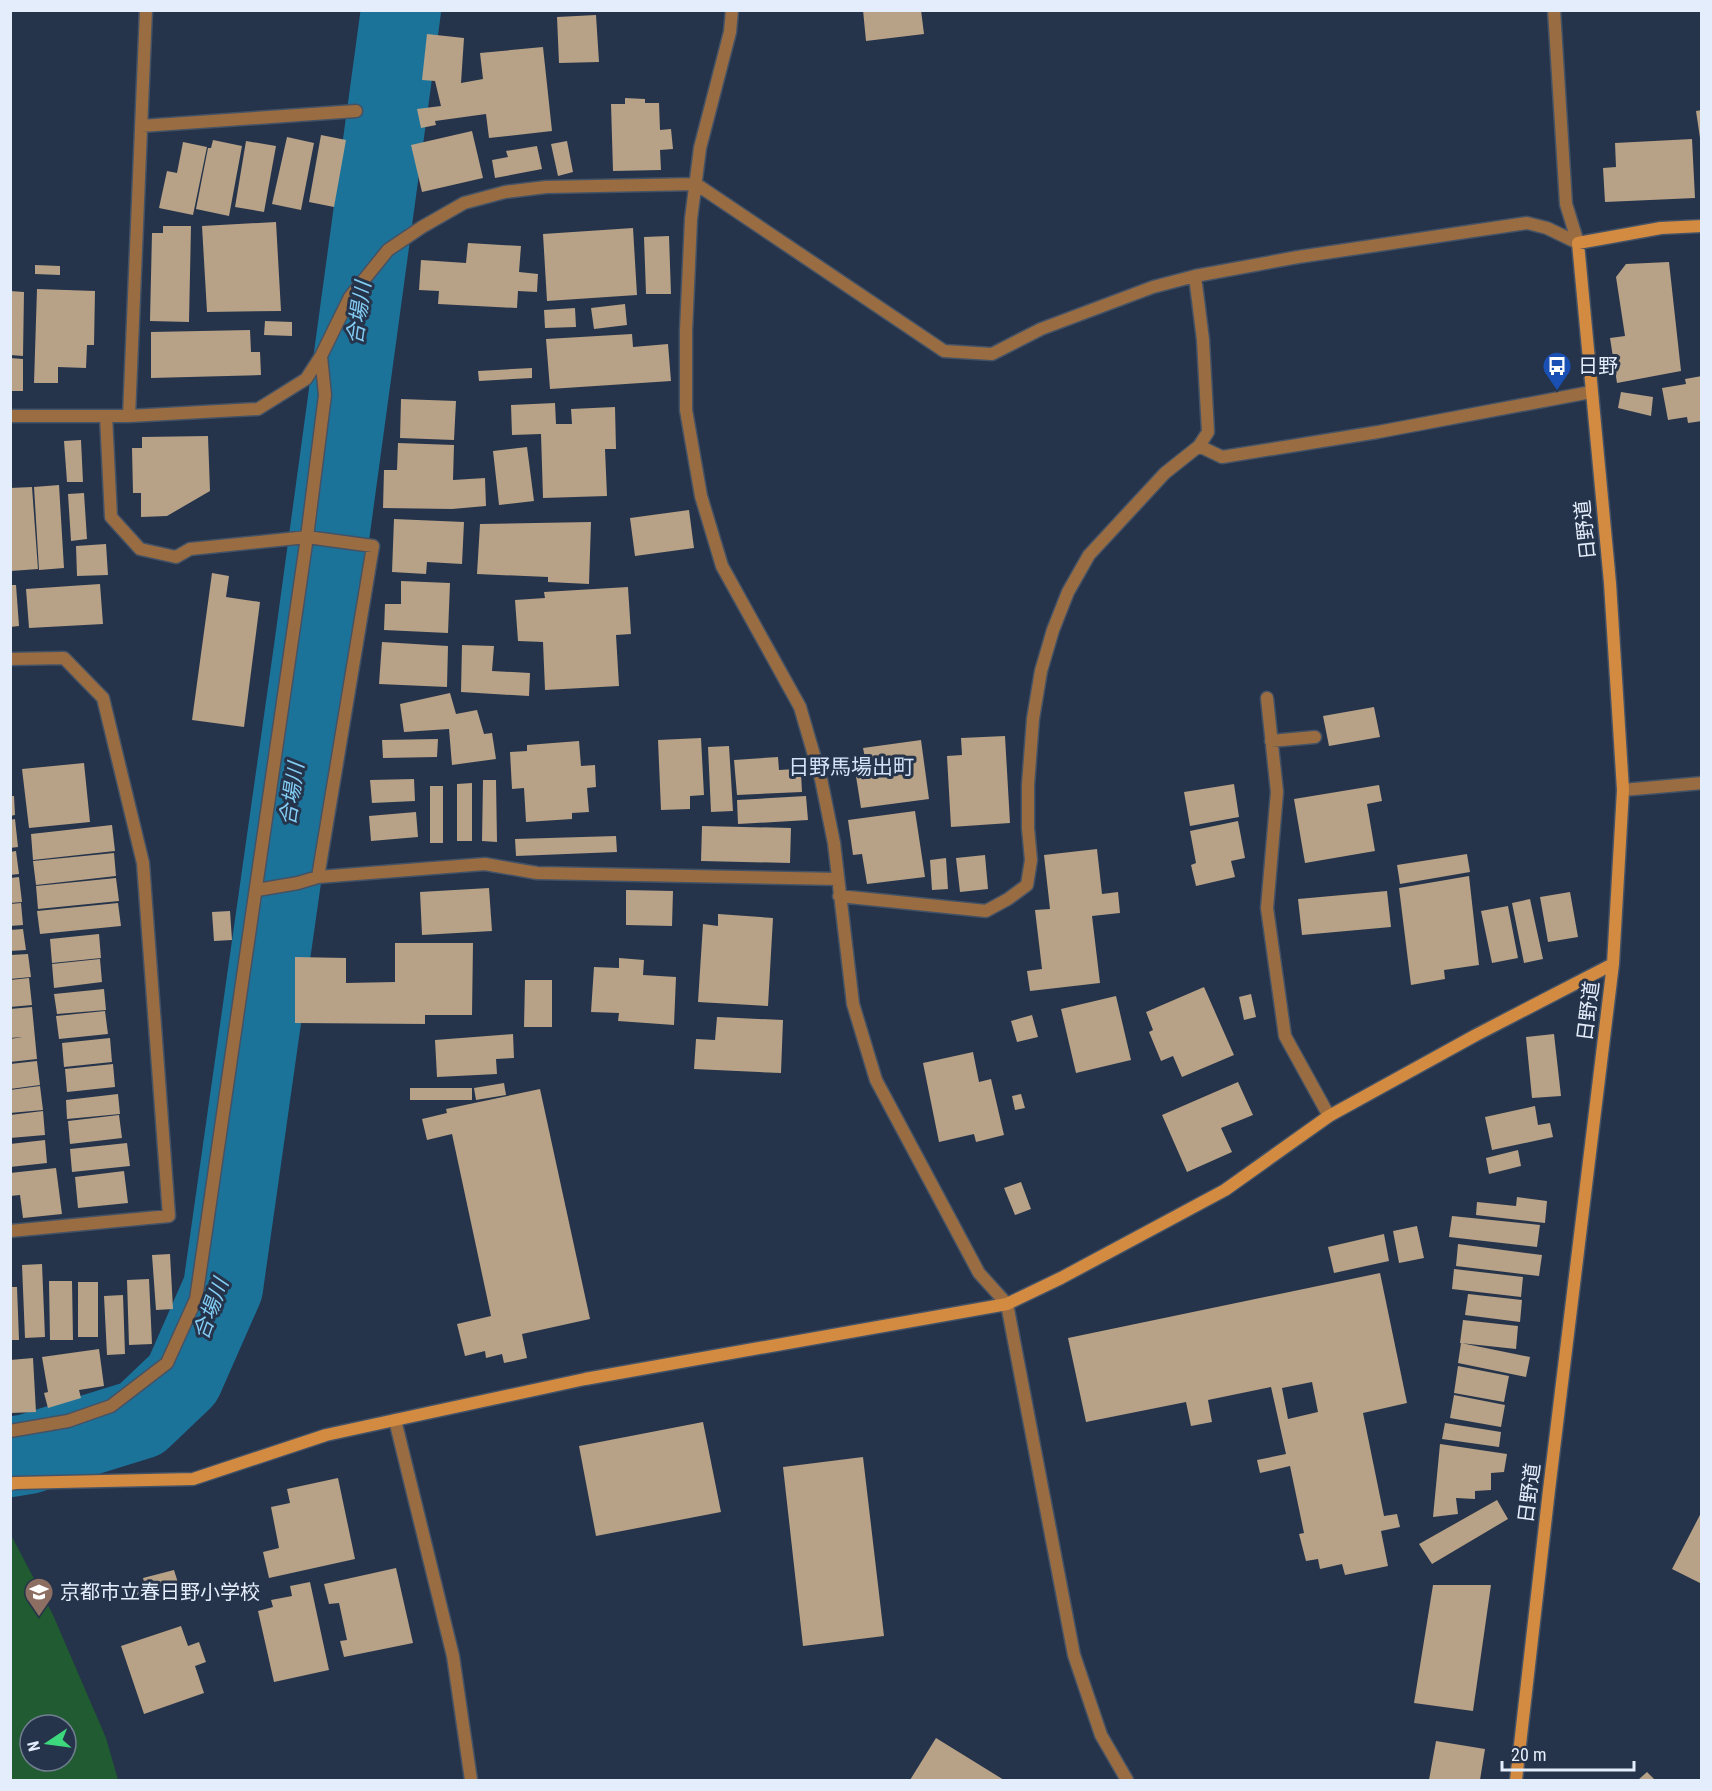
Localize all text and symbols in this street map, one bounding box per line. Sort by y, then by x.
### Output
water label: 合場川 [343,278,376,346]
bus stop icon: 日野 [1541,350,1573,392]
place label: 日野 [1578,354,1618,378]
street label: 日野道 [1570,499,1600,561]
district label: 日野馬場出町 [788,755,914,779]
water label: 合場川 [276,759,309,827]
street label: 日野道 [1572,980,1604,1042]
water label: 合場川 [189,1273,234,1343]
street label: 日野道 [1513,1462,1545,1524]
school or university icon: 京都市立春日野小学校 [23,1576,55,1618]
place label: 京都市立春日野小学校 [60,1580,260,1604]
north arrow [18,1713,78,1773]
scale bar [1502,1734,1634,1772]
text: N [24,1739,44,1753]
text: 20 m [1511,1744,1546,1765]

